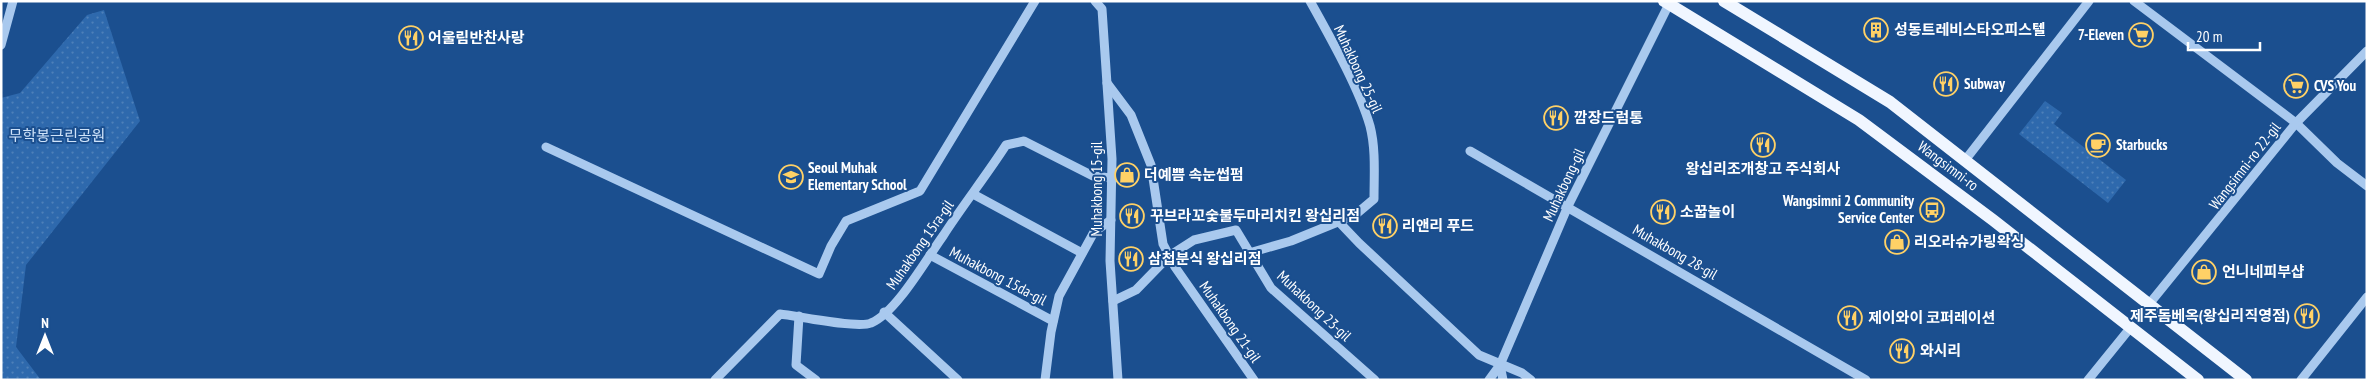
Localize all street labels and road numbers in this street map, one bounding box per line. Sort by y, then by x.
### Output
street label: Muhakbong 25-gil [1330,22,1387,116]
street label: Wangsimni-ro 22-gil [2205,118,2285,213]
street label: Wangsimni-ro [1914,136,1983,195]
street label: Muhakbong 15-gil [1087,141,1106,236]
street label: Muhakbong-gil [1538,145,1589,224]
street label: Muhakbong 15ra-gil [882,196,958,293]
street label: Muhakbong 28-gil [1629,220,1721,284]
street label: Muhakbong 15da-gil [946,242,1051,309]
street label: Muhakbong 23-gil [1273,266,1356,345]
street label: Muhakbong 21-gil [1195,277,1266,366]

